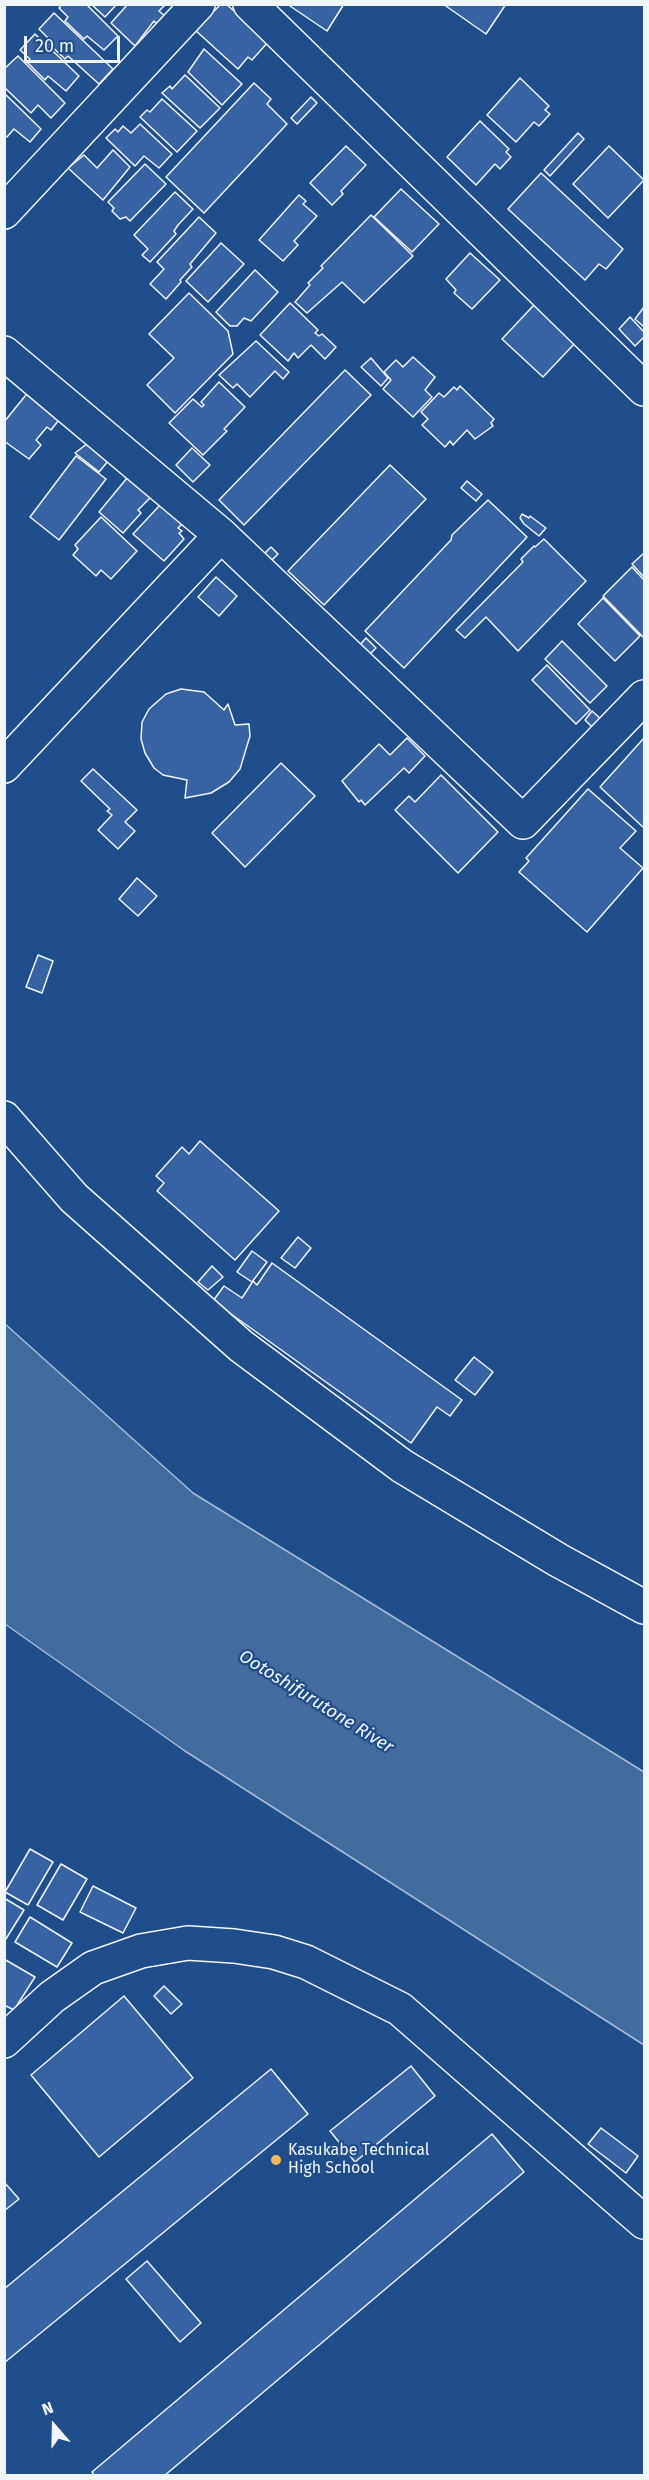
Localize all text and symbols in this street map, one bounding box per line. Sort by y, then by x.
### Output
scale bar [27,24,123,62]
text: 20 m [35,35,74,57]
water label: Ootoshifurutone River [235,1646,397,1758]
place label: Kasukabe Technical High School [288,2141,430,2179]
marker: Kasukabe Technical High School [269,2153,283,2167]
north arrow [24,2396,84,2456]
text: N [39,2398,56,2419]

